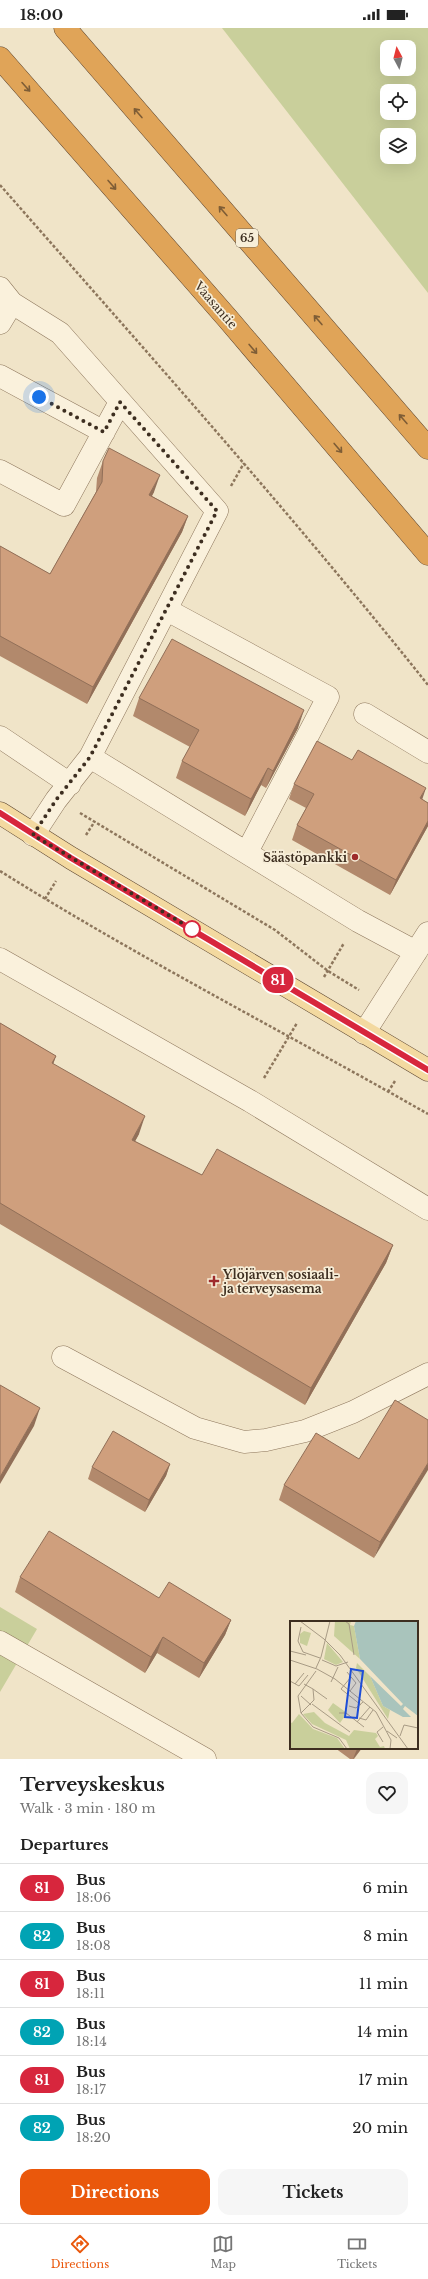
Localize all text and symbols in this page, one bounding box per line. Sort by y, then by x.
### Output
text: 18:00 [20,5,63,24]
north arrow [380,40,416,76]
map controls [380,40,416,164]
one-way arrow [21,82,30,92]
button: locate [380,84,416,120]
one-way arrow [134,108,143,118]
button: layers [380,128,416,164]
one-way arrow [108,179,117,190]
one-way arrow [219,206,228,216]
road number: 65 [236,229,258,247]
street label: Vaasantie [191,278,241,332]
one-way arrow [313,315,322,325]
one-way arrow [249,343,258,354]
your location [29,387,49,407]
one-way arrow [398,413,407,424]
one-way arrow [333,442,342,453]
place label: Säästöpankki [263,850,348,865]
marker: Säästöpankki [350,852,360,862]
unlabelled marker [183,920,201,938]
line badge: 81 [260,967,296,993]
text: 81 [271,971,286,989]
place label: Ylöjärven sosiaali- ja terveysasema [221,1267,339,1296]
marker: Ylöjärven sosiaali- ja terveysasema [208,1275,220,1287]
inset map [290,1621,418,1749]
button: heart [366,1772,408,1814]
text: Terveyskeskus [20,1773,165,1796]
text: Walk · 3 min · 180 m [20,1800,155,1817]
text: Departures [20,1835,109,1854]
text: Bus [76,1870,106,1889]
text: 6 min [363,1878,408,1897]
text: 81 [35,1879,50,1897]
text: 18:06 [76,1889,111,1906]
text: Bus [76,1918,106,1937]
text: 8 min [363,1926,408,1945]
text: 82 [33,1927,51,1945]
text: 18:08 [76,1937,111,1954]
text: Bus [76,1966,106,1985]
text: 11 min [359,1974,408,1993]
text: 81 [35,1975,50,1993]
text: 18:11 [76,1985,105,2002]
text: Bus [76,2014,106,2033]
text: 14 min [357,2022,408,2041]
text: 82 [33,2023,51,2041]
text: 18:14 [76,2033,107,2050]
text: Bus [76,2062,106,2081]
text: 17 min [358,2070,408,2089]
text: 81 [35,2071,50,2089]
text: 18:17 [76,2081,106,2098]
text: Bus [76,2110,106,2129]
text: 20 min [352,2118,408,2137]
text: 82 [33,2119,51,2137]
text: 18:20 [76,2129,111,2146]
button: Directions [20,2169,210,2215]
button: Tickets [218,2169,408,2215]
tab: Directions [51,2233,109,2271]
tab: Map [210,2233,236,2271]
tab: Tickets [337,2233,377,2271]

